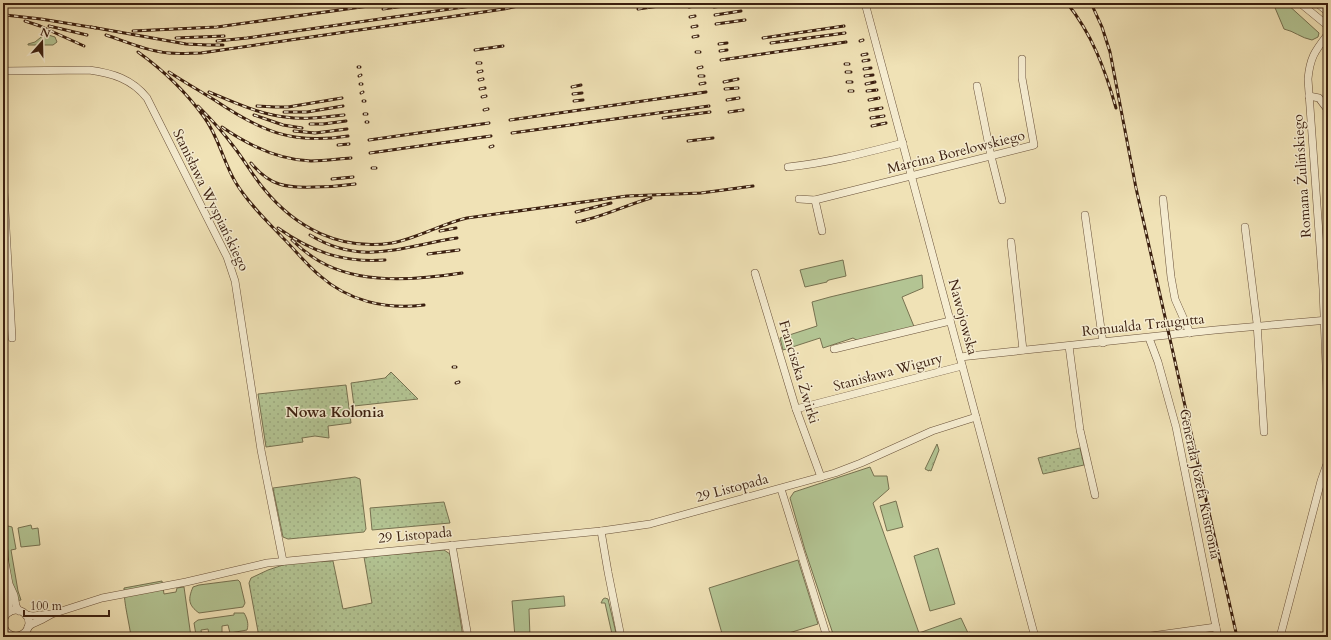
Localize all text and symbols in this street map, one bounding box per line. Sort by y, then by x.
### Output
north arrow [22,22,62,62]
text: N [38,24,53,42]
street label: Romana Żulińskiego [1288,113,1316,238]
street label: Stanisława Wyspiańskiego [168,126,254,275]
street label: Marcina Borelowskiego [885,126,1027,178]
street label: Nawojowska [944,277,982,357]
street label: Romualda Traugutta [1081,309,1205,341]
street label: Franciszka Żwirki [774,318,824,426]
street label: Stanisława Wigury [831,348,945,396]
district label: Nowa Kolonia [286,402,385,422]
street label: Generała Józefa Kustronia [1175,407,1225,561]
street label: 29 Listopada [694,469,770,507]
street label: 29 Listopada [377,522,453,548]
scale bar [24,592,109,618]
text: 100 m [30,598,63,614]

